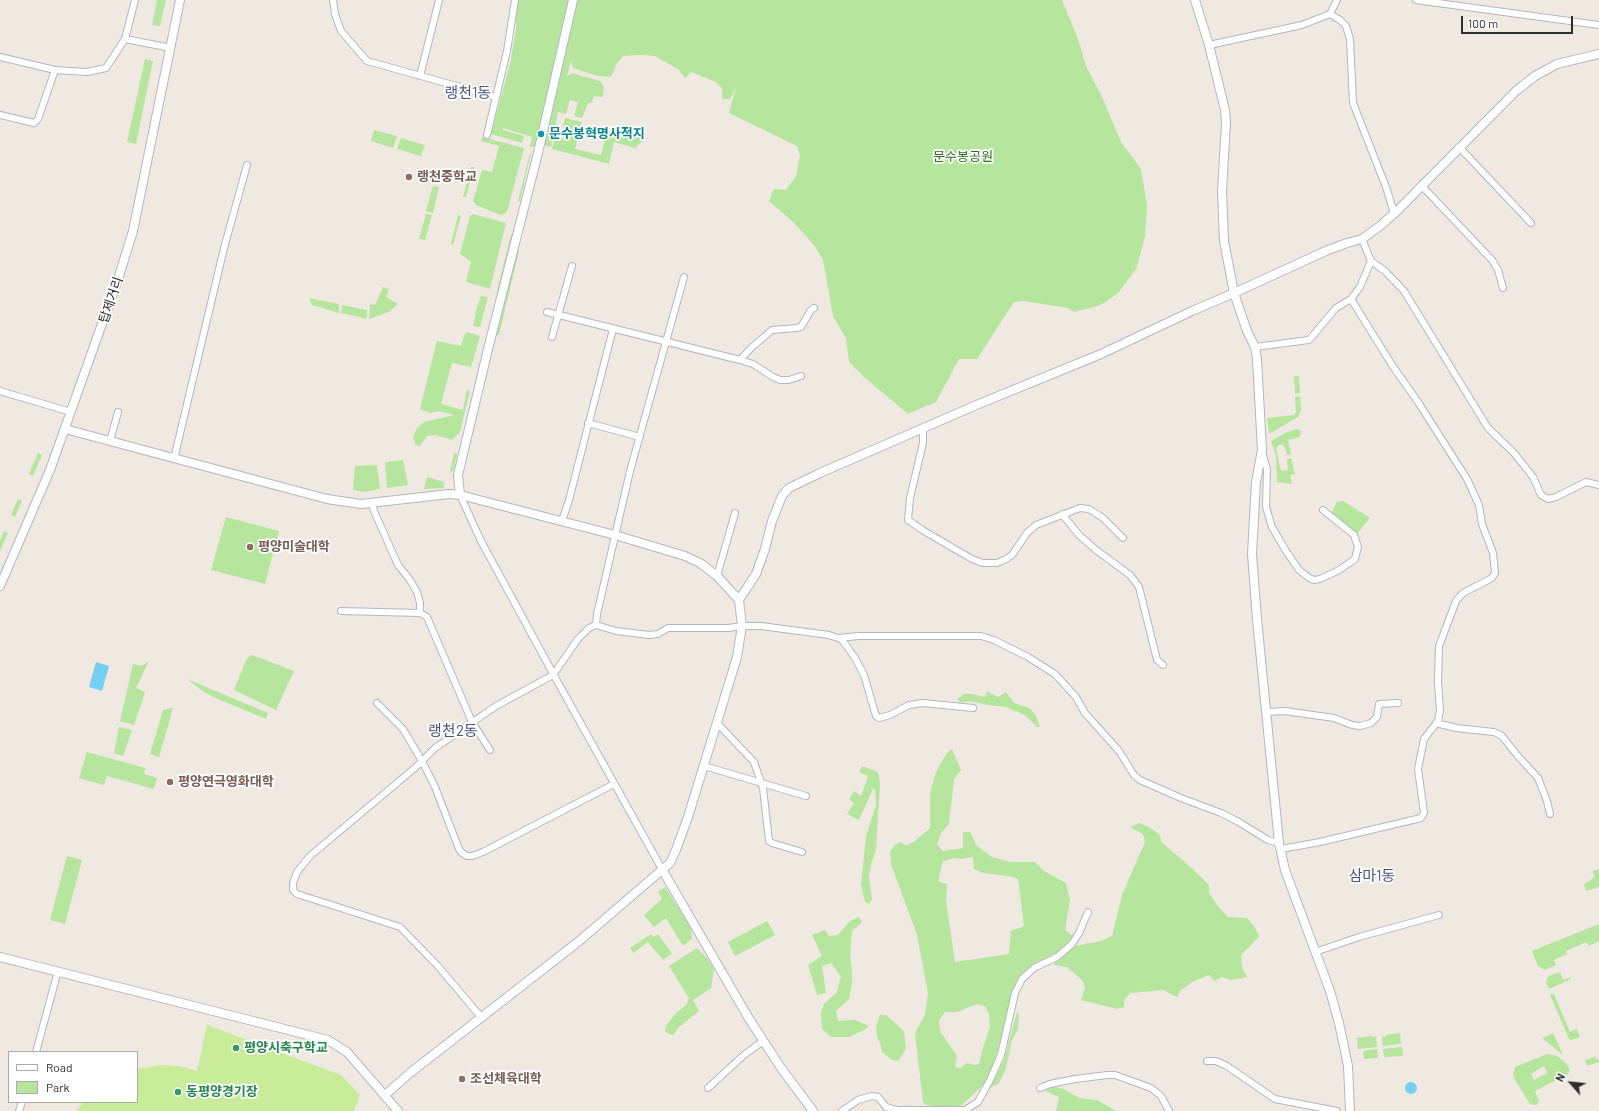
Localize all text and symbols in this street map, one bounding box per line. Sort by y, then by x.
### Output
scale bar [1463,8,1575,34]
text: 100 m [1468,16,1498,30]
district label: 랭천1동 [445,84,491,102]
place label: 문수봉혁명사적지 [549,126,645,142]
marker: 문수봉혁명사적지 [536,129,546,139]
park label: 문수봉공원 [933,149,993,165]
place label: 랭천중학교 [417,169,477,185]
marker: 랭천중학교 [404,172,414,182]
street label: 탑제거리 [96,275,126,325]
place label: 평양미술대학 [258,539,330,555]
marker: 평양미술대학 [245,542,255,552]
district label: 랭천2동 [428,722,478,740]
place label: 평양연극영화대학 [178,774,274,790]
marker: 평양연극영화대학 [165,777,175,787]
district label: 삼마1동 [1349,867,1395,885]
place label: 평양시축구학교 [244,1040,328,1056]
marker: 평양시축구학교 [231,1043,241,1053]
legend [8,1051,138,1103]
text: Road [46,1060,73,1074]
north arrow [1551,1063,1591,1103]
place label: 조선체육대학 [470,1071,542,1087]
text: N [1552,1071,1567,1084]
marker: 조선체육대학 [457,1074,467,1084]
text: Park [46,1080,70,1094]
place label: 동평양경기장 [186,1084,258,1100]
marker: 동평양경기장 [173,1087,183,1097]

